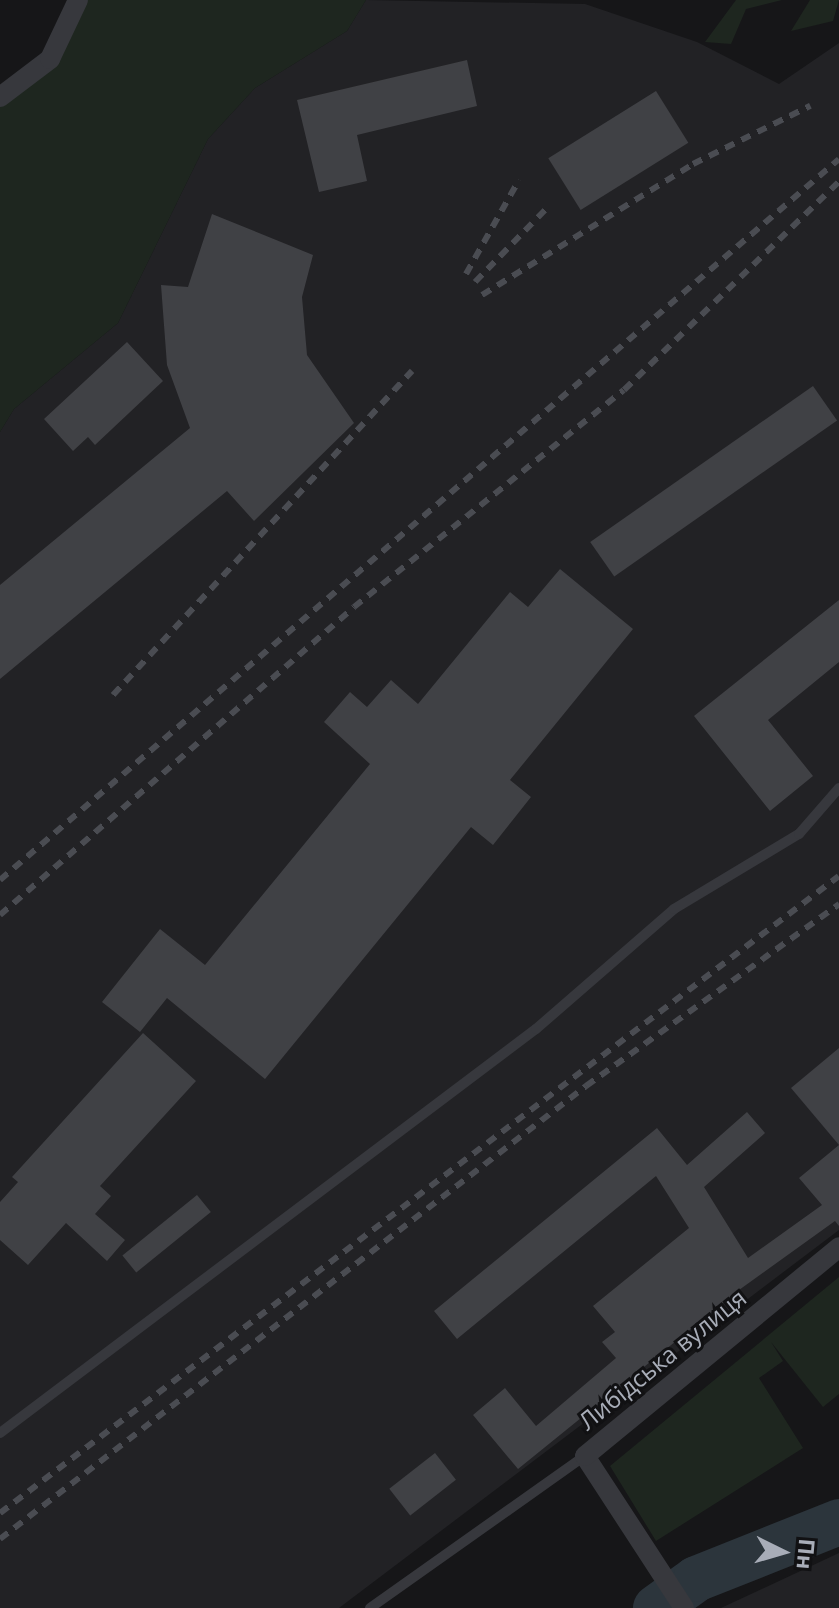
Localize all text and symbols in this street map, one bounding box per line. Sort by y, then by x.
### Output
street label: Либідська вулиця [573,1283,751,1435]
north arrow [743,1512,823,1592]
text: Пн [791,1537,823,1571]

